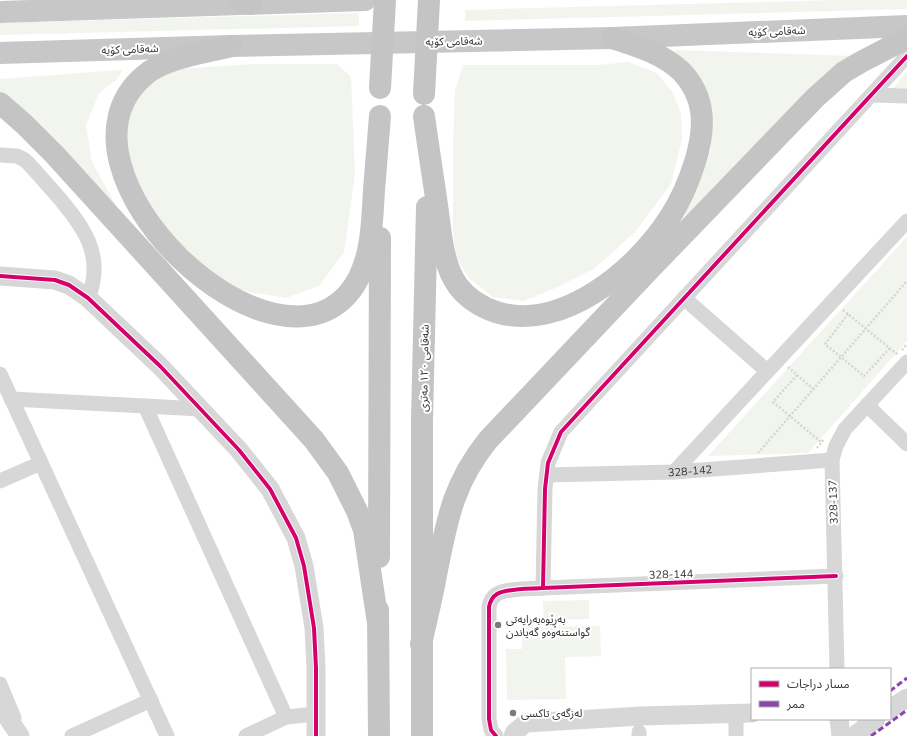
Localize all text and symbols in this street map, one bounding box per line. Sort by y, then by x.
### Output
street label: شەقامی کۆیە [748,23,806,40]
street label: شەقامی کۆیە [425,33,483,49]
street label: شەقامی کۆیە [101,41,159,58]
street label: شەقامی ١٢٠ مەتری [416,324,433,412]
street label: 328-142 [668,462,713,480]
street label: 328-137 [825,480,842,524]
street label: 328-144 [649,566,694,583]
place label: بەڕێوەبەرایەتی گواستنەوەو گەیاندن [506,612,590,640]
marker: بەڕێوەبەرایەتی گواستنەوەو گەیاندن [493,620,503,630]
legend [751,668,891,720]
text: مسار دراجات [787,676,850,692]
text: ممر [786,696,805,712]
place label: لەزگەی تاکسی [521,706,582,721]
marker: لەزگەی تاکسی [508,708,518,718]

